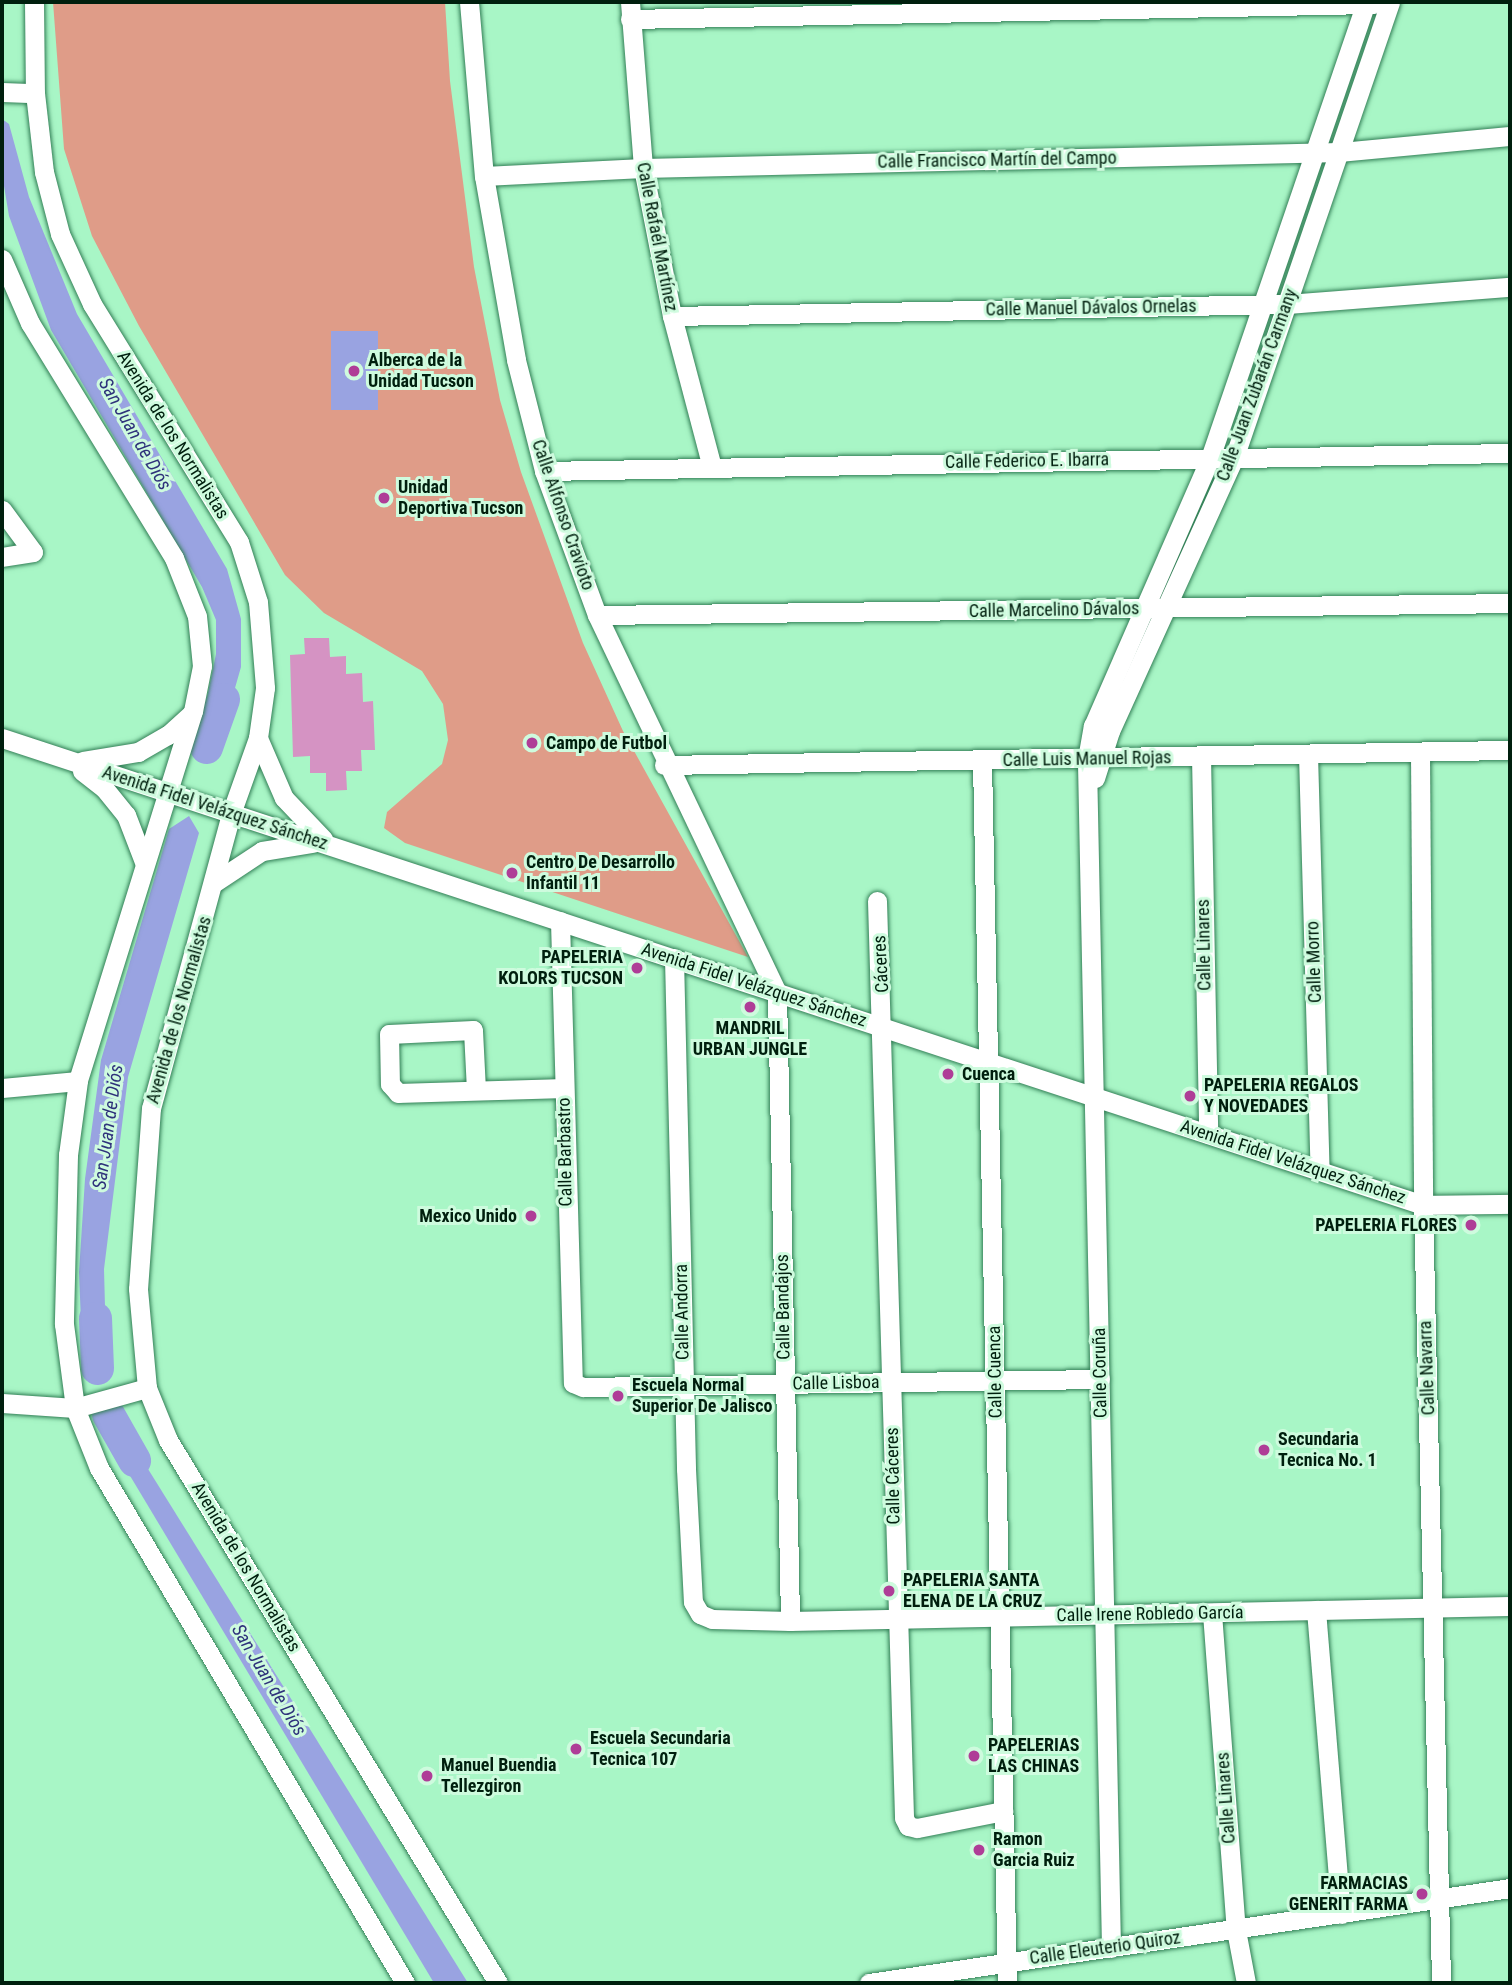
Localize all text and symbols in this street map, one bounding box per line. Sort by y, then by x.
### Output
street label: Calle Francisco Martín del Campo [877,147,1117,173]
street label: Calle Rafaél Martínez [632,161,682,313]
street label: Calle Juan Zubarán Carmany [1212,286,1302,484]
street label: Calle Manuel Dávalos Ornelas [985,295,1197,321]
street label: Avenida de los Normalistas [112,347,234,523]
place label: Alberca de la Unidad Tucson [368,350,474,392]
marker: Alberca de la Unidad Tucson [346,363,362,379]
water label: San Juan de Diós [94,374,176,494]
street label: Calle Alfonso Cravioto [527,437,599,593]
street label: Calle Federico E. Ibarra [945,449,1109,473]
place label: Unidad Deportiva Tucson [398,477,524,520]
marker: Unidad Deportiva Tucson [376,490,392,506]
street label: Calle Marcelino Dávalos [969,598,1139,622]
place label: Campo de Futbol [546,732,667,754]
marker: Campo de Futbol [524,735,540,751]
street label: Calle Luis Manuel Rojas [1002,747,1172,771]
street label: Avenida Fidel Velázquez Sánchez [100,761,330,855]
place label: Centro De Desarrollo Infantil 11 [526,852,675,894]
marker: Centro De Desarrollo Infantil 11 [504,865,520,881]
street label: Calle Linares [1192,899,1216,991]
street label: Avenida de los Normalistas [142,914,216,1106]
street label: Calle Morro [1302,921,1326,1003]
street label: Cáceres [869,935,893,993]
street label: Avenida Fidel Velázquez Sánchez [639,938,869,1032]
place label: PAPELERIA KOLORS TUCSON [498,947,623,990]
marker: PAPELERIA KOLORS TUCSON [629,960,645,976]
marker: MANDRIL URBAN JUNGLE [742,999,758,1015]
place label: MANDRIL URBAN JUNGLE [693,1018,807,1060]
water label: San Juan de Diós [88,1063,128,1191]
place label: Cuenca [962,1063,1015,1085]
marker: Cuenca [940,1066,956,1082]
place label: PAPELERIA REGALOS Y NOVEDADES [1204,1075,1359,1118]
marker: PAPELERIA REGALOS Y NOVEDADES [1182,1088,1198,1104]
street label: Calle Barbastro [553,1097,577,1207]
street label: Avenida Fidel Velázquez Sánchez [1178,1115,1408,1209]
place label: Mexico Unido [419,1205,517,1227]
marker: Mexico Unido [523,1208,539,1224]
place label: PAPELERIA FLORES [1315,1214,1457,1236]
marker: PAPELERIA FLORES [1463,1217,1479,1233]
street label: Calle Bandajos [771,1254,795,1360]
street label: Calle Andorra [670,1264,694,1360]
street label: Calle Navarra [1415,1320,1439,1416]
street label: Calle Cuenca [983,1325,1007,1419]
street label: Calle Coruña [1088,1328,1112,1418]
street label: Calle Lisboa [792,1371,880,1395]
place label: Escuela Normal Superior De Jalisco [632,1375,772,1418]
marker: Escuela Normal Superior De Jalisco [610,1388,626,1404]
street label: Calle Cáceres [881,1427,905,1525]
place label: Secundaria Tecnica No. 1 [1278,1429,1377,1472]
marker: Secundaria Tecnica No. 1 [1256,1442,1272,1458]
street label: Avenida de los Normalistas [187,1478,305,1656]
place label: PAPELERIA SANTA ELENA DE LA CRUZ [903,1570,1042,1612]
marker: PAPELERIA SANTA ELENA DE LA CRUZ [881,1583,897,1599]
street label: Calle Irene Robledo García [1056,1602,1244,1626]
water label: San Juan de Diós [227,1620,311,1740]
place label: Escuela Secundaria Tecnica 107 [590,1728,731,1770]
place label: PAPELERIAS LAS CHINAS [988,1735,1079,1778]
marker: Escuela Secundaria Tecnica 107 [568,1741,584,1757]
marker: PAPELERIAS LAS CHINAS [966,1748,982,1764]
street label: Calle Linares [1212,1752,1240,1844]
place label: Manuel Buendia Tellezgiron [441,1755,556,1798]
marker: Manuel Buendia Tellezgiron [419,1768,435,1784]
place label: Ramon Garcia Ruiz [993,1829,1075,1871]
marker: Ramon Garcia Ruiz [971,1842,987,1858]
place label: FARMACIAS GENERIT FARMA [1288,1873,1408,1916]
marker: FARMACIAS GENERIT FARMA [1414,1886,1430,1902]
street label: Calle Eleuterio Quiroz [1028,1927,1182,1969]

